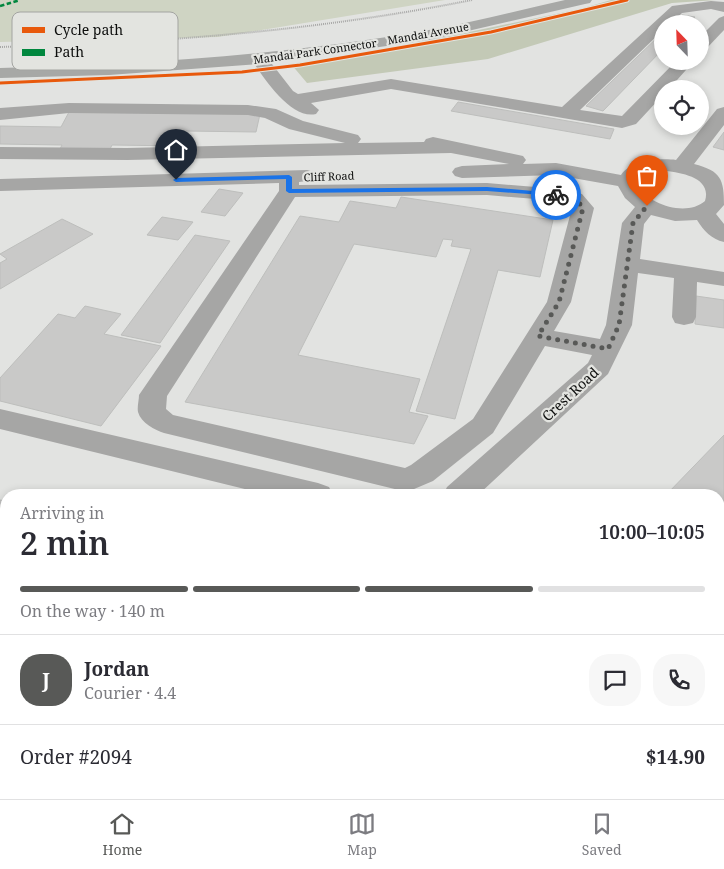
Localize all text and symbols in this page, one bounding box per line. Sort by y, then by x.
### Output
legend [12,12,178,70]
north arrow [654,15,709,70]
map controls [654,15,709,135]
street label: Mandai Avenue [386,18,470,48]
text: Cycle path [54,20,123,39]
street label: Mandai Park Connector [252,35,378,67]
text: Path [54,42,84,61]
button: locate [654,80,709,135]
pin [155,129,197,180]
icon: home [162,136,190,164]
pin [626,155,668,206]
icon: bag [633,162,661,190]
street label: Cliff Road [303,168,355,184]
courier [531,170,581,220]
icon: bike [542,181,570,209]
street label: Crest Road [537,362,603,425]
text: Arriving in [20,502,104,524]
text: 10:00–10:05 [599,519,705,545]
text: 2 min [20,521,109,564]
text: On the way · 140 m [20,600,165,622]
button: chat [589,654,641,706]
button: phone [653,654,705,706]
text: Jordan [84,656,150,682]
text: J [42,667,50,693]
text: Courier · 4.4 [84,682,176,704]
text: Order #2094 [20,744,132,770]
text: $14.90 [646,744,705,770]
tab: Home [102,810,142,859]
tab: Map [347,810,377,859]
tab: Saved [582,810,622,859]

